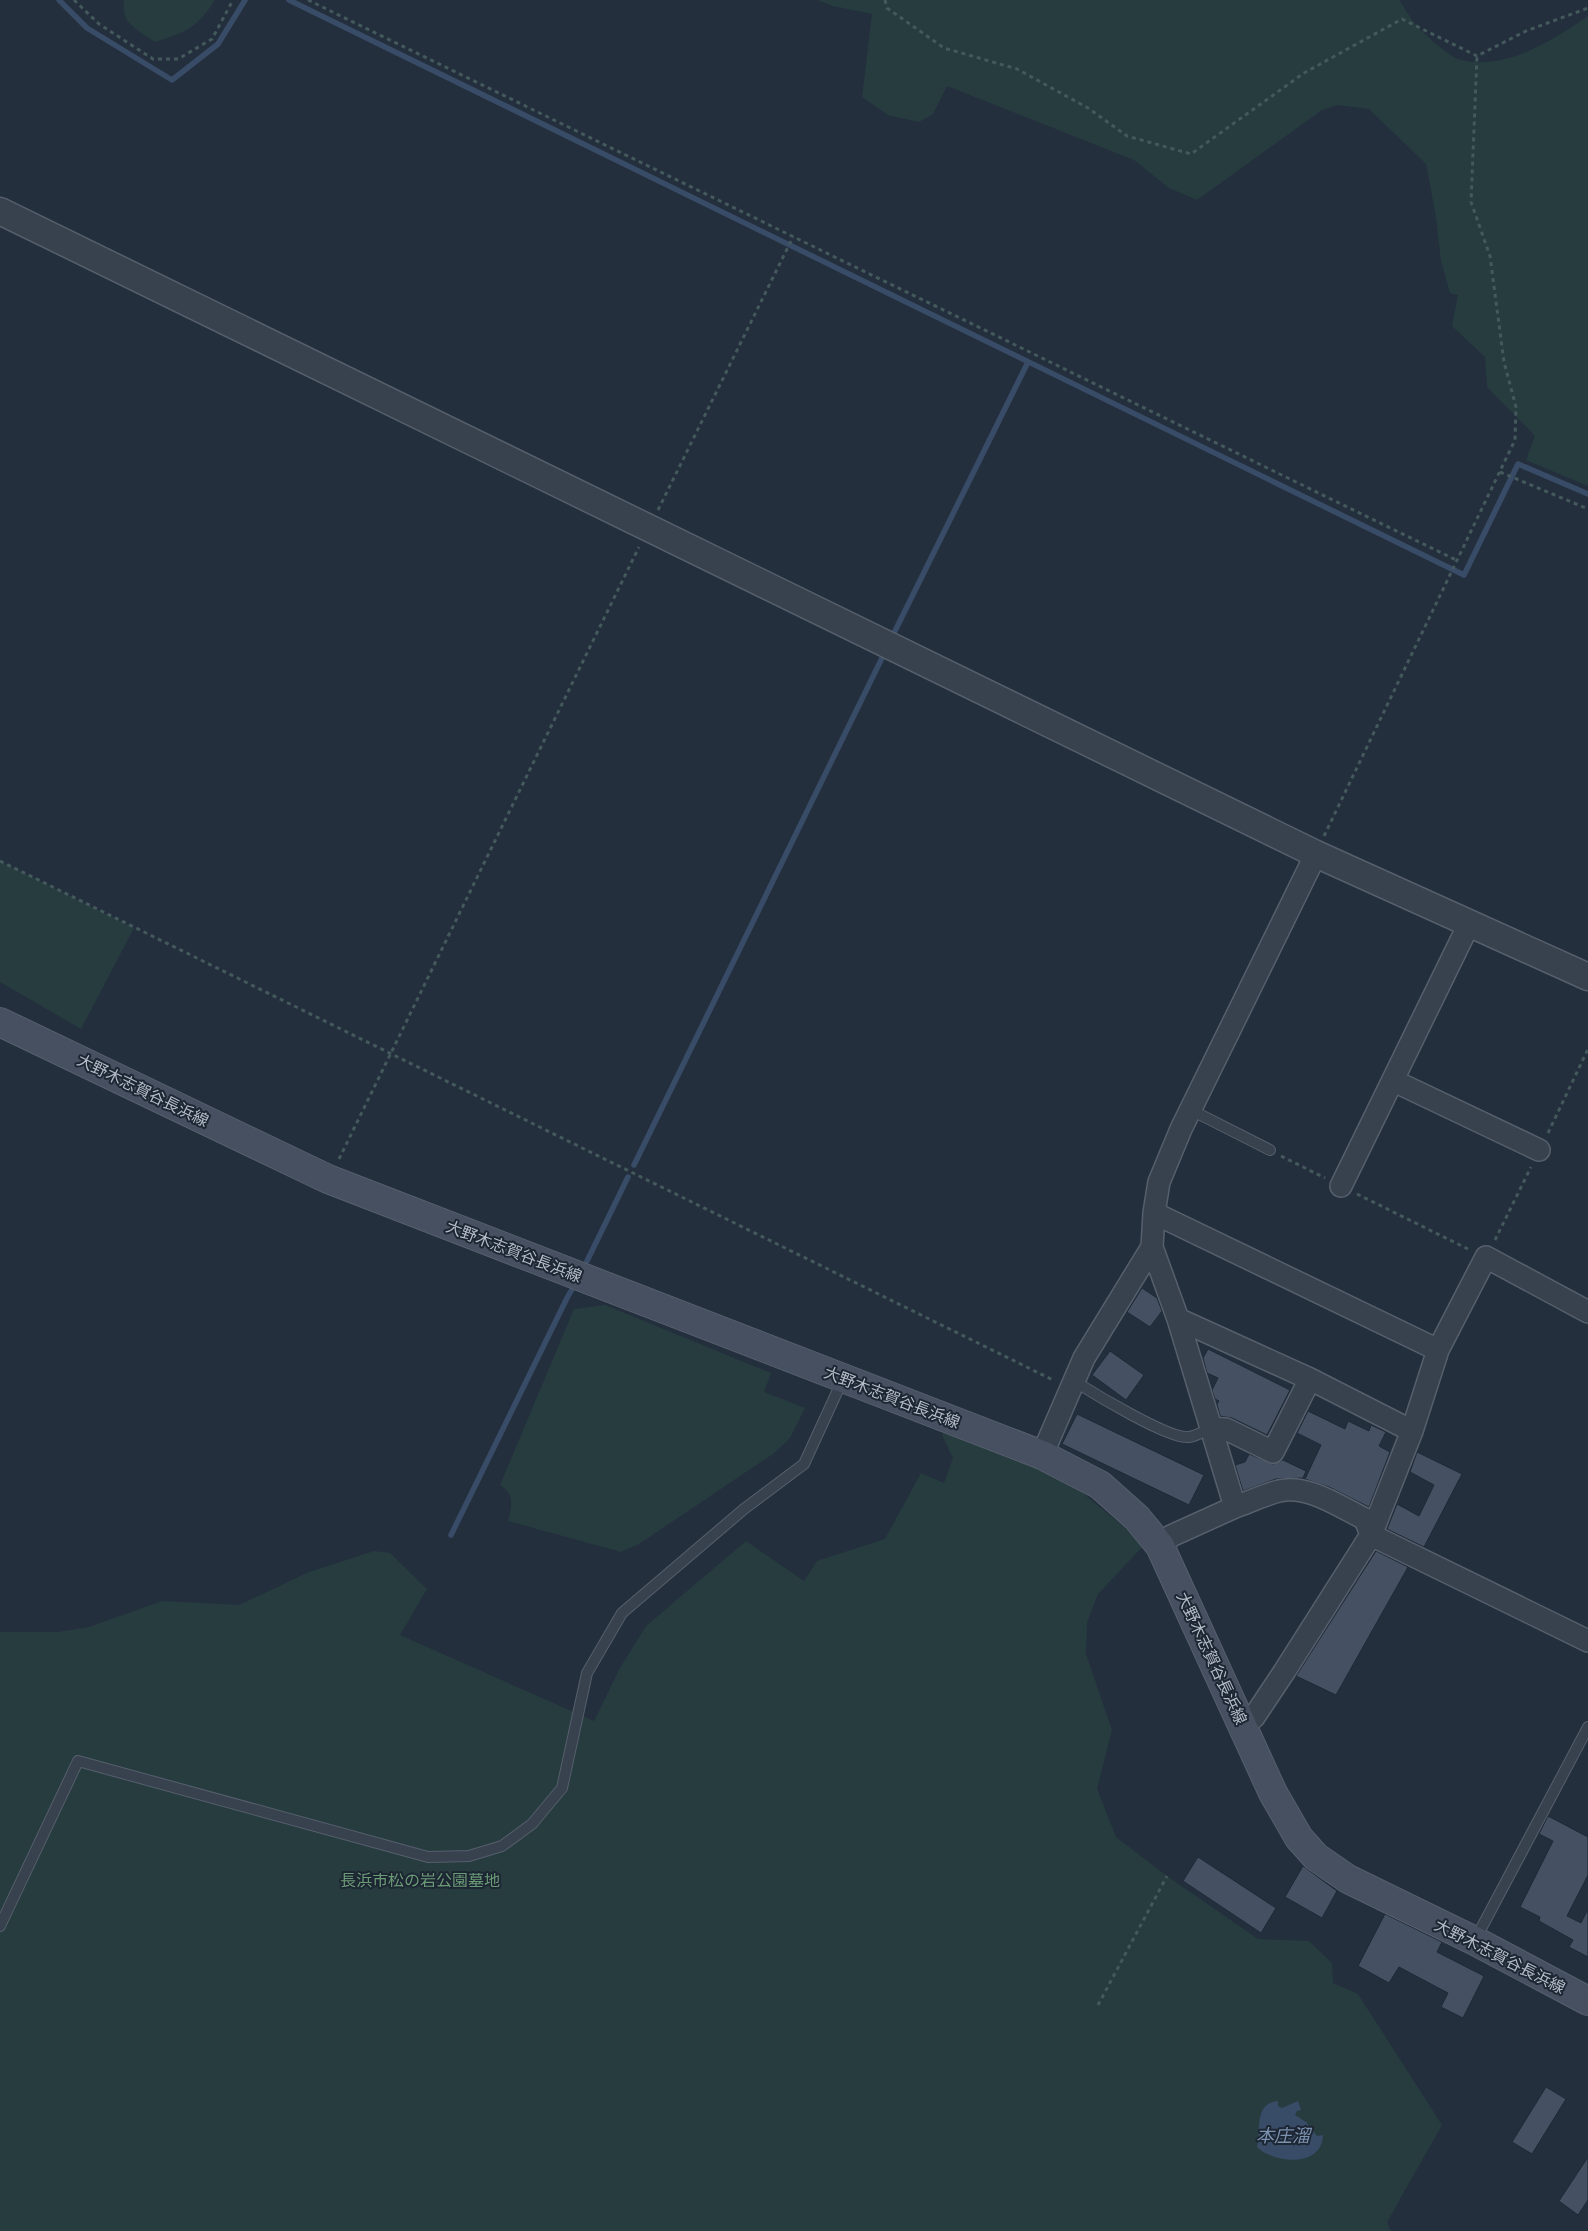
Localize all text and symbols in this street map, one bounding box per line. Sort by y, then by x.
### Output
street label: 大野木志賀谷長浜線 [74,1050,212,1130]
street label: 大野木志賀谷長浜線 [444,1217,584,1285]
street label: 大野木志賀谷長浜線 [822,1363,962,1431]
street label: 大野木志賀谷長浜線 [1173,1589,1251,1727]
park label: 長浜市松の岩公園墓地 [340,1871,500,1889]
street label: 大野木志賀谷長浜線 [1432,1915,1568,1997]
water label: 本庄溜 [1256,2125,1313,2146]

